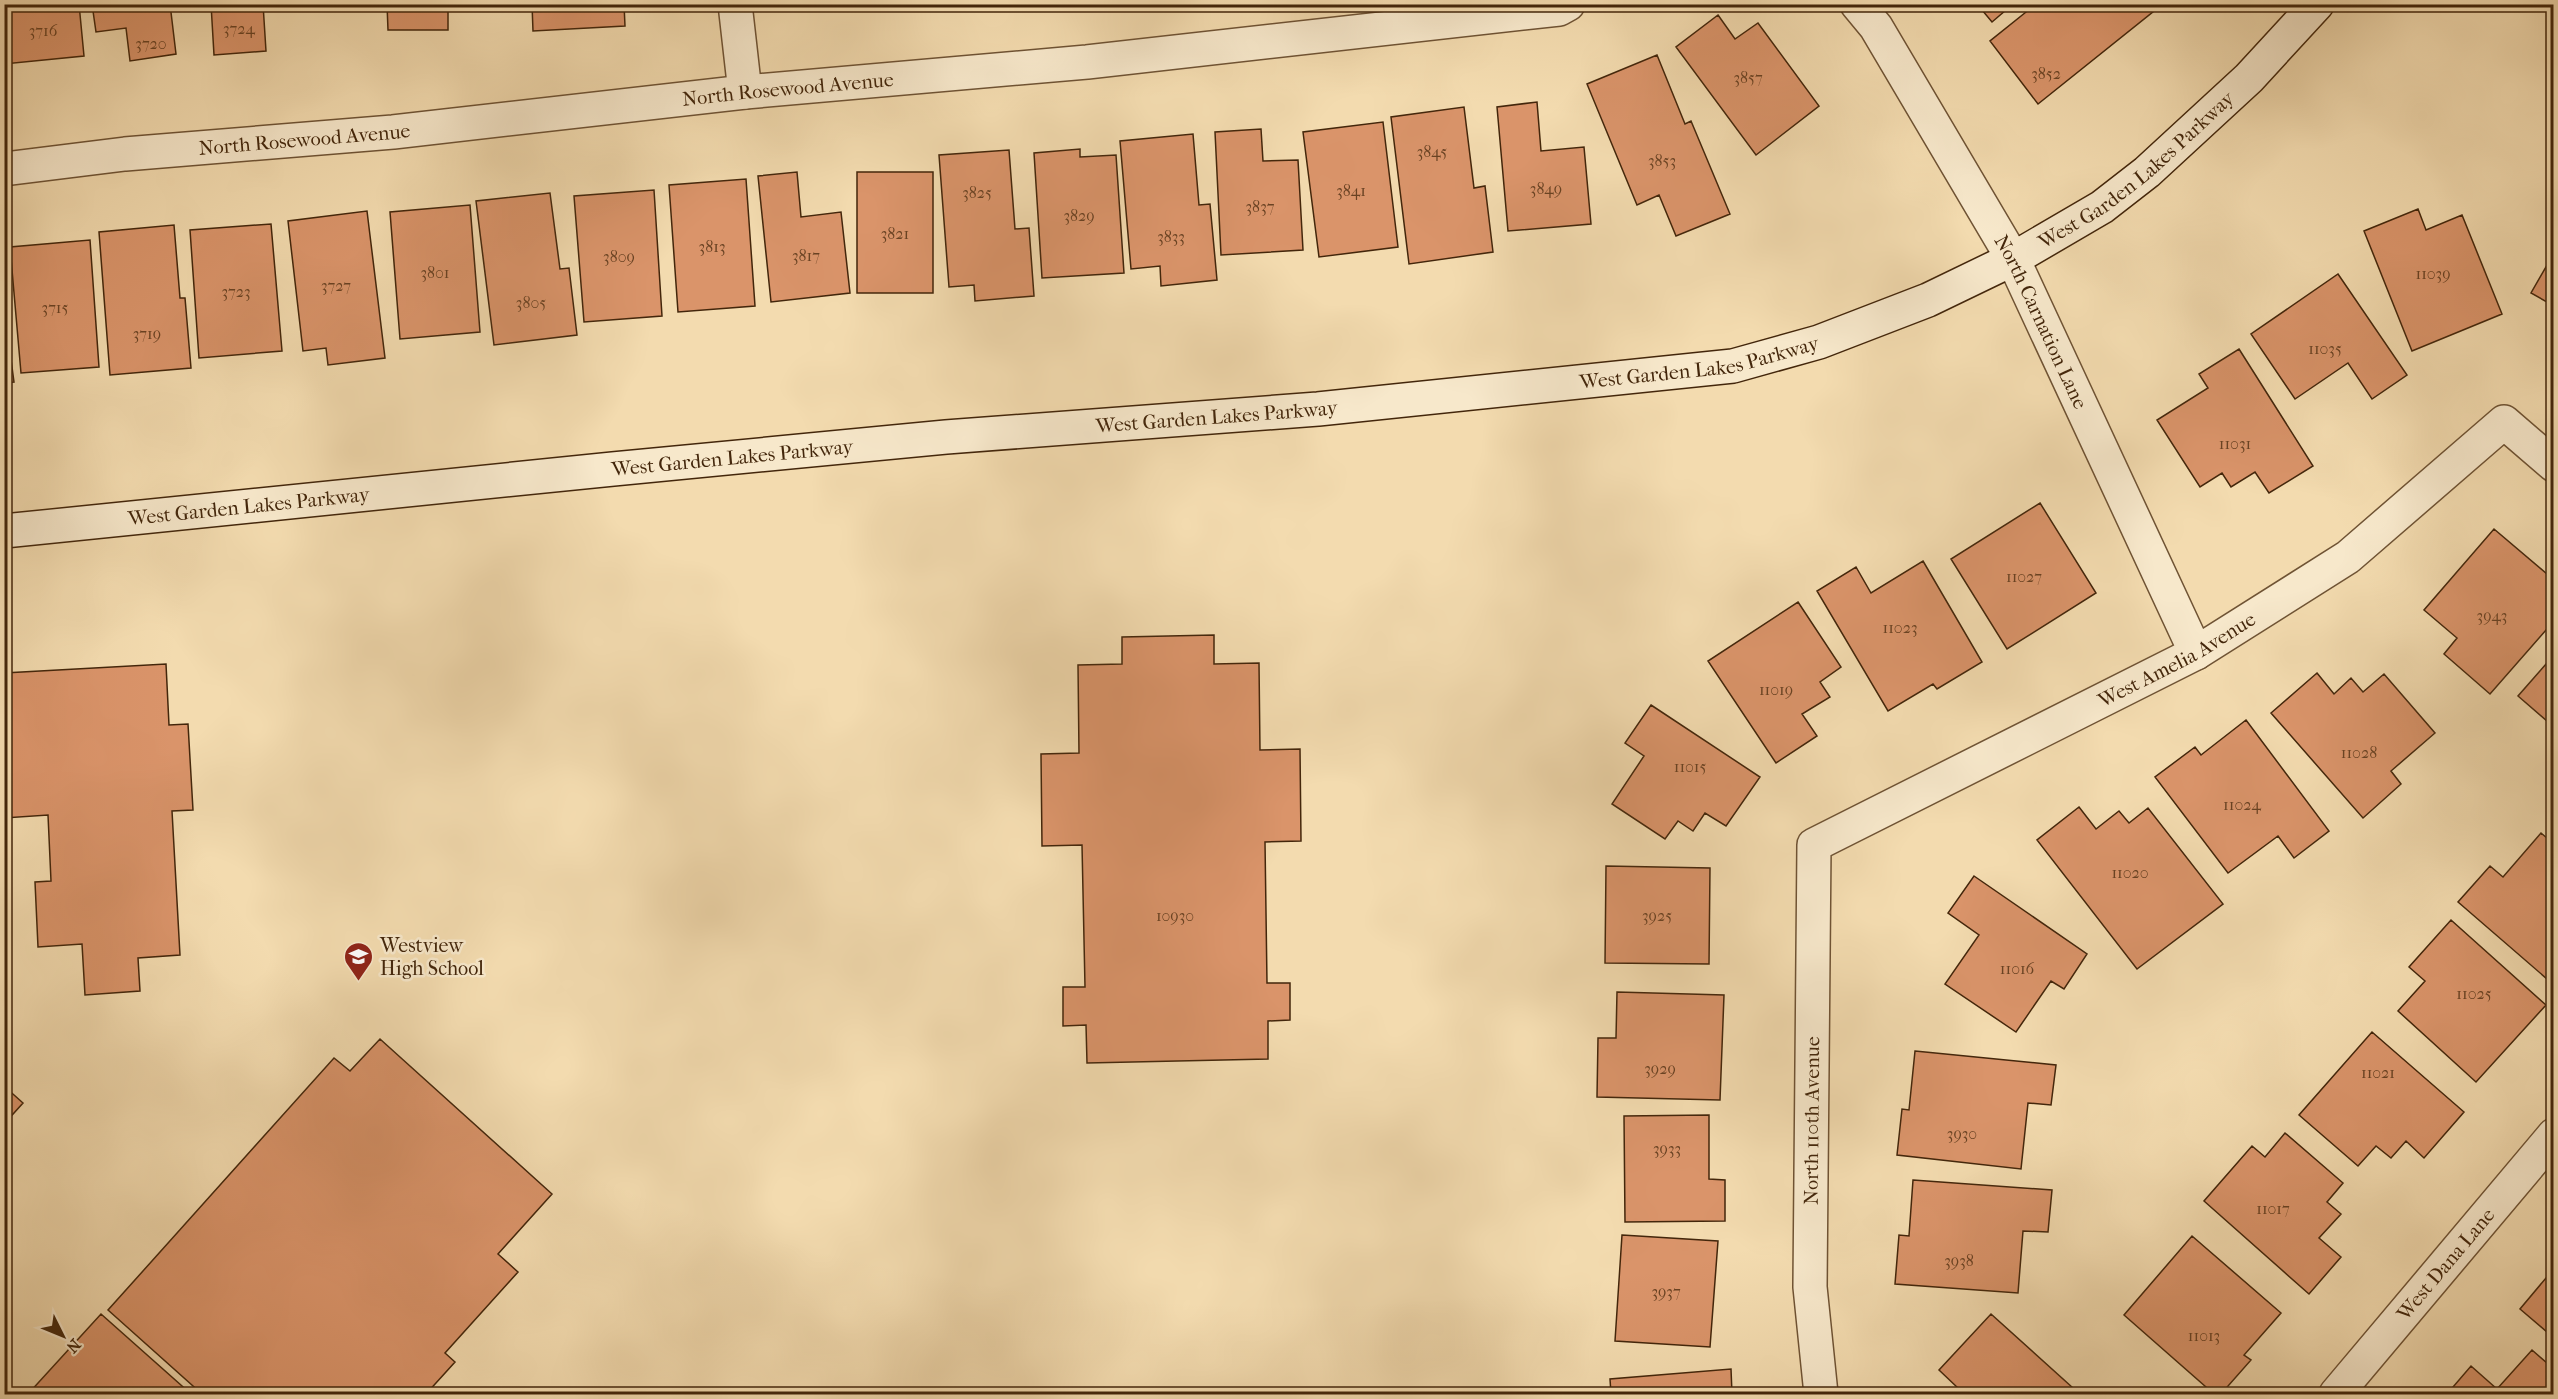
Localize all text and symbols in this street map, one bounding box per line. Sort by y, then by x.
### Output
house number: 3724 [223,19,256,38]
house number: 3716 [29,21,58,40]
house number: 3720 [135,34,167,53]
house number: 3852 [2031,64,2061,83]
street label: North Rosewood Avenue [681,68,895,111]
house number: 3857 [1733,68,1763,87]
street label: West Garden Lakes Parkway [2033,86,2239,254]
street label: North Rosewood Avenue [198,119,412,159]
house number: 3845 [1417,142,1447,161]
house number: 3853 [1648,151,1676,170]
house number: 3849 [1530,179,1562,198]
house number: 3841 [1336,181,1366,200]
house number: 3825 [962,183,992,202]
house number: 3837 [1246,197,1275,216]
house number: 3829 [1063,206,1095,225]
house number: 3821 [881,224,909,243]
house number: 3833 [1157,227,1185,246]
street label: North Carnation Lane [1990,231,2092,412]
house number: 3813 [699,237,725,256]
house number: 3817 [792,246,820,265]
house number: 3809 [603,247,635,266]
house number: 3801 [420,263,450,282]
house number: 11039 [2415,264,2451,283]
house number: 3727 [321,276,351,295]
house number: 3723 [221,282,251,301]
house number: 3805 [516,293,546,312]
house number: 3715 [42,298,69,317]
house number: 3719 [133,324,161,343]
street label: West Garden Lakes Parkway [1577,331,1822,393]
house number: 11035 [2308,339,2342,358]
street label: West Garden Lakes Parkway [1094,395,1340,437]
street label: West Garden Lakes Parkway [610,434,855,481]
house number: 11031 [2219,434,2251,453]
street label: West Garden Lakes Parkway [126,482,372,530]
house number: 11027 [2006,567,2042,586]
house number: 3943 [2477,606,2507,625]
street label: West Amelia Avenue [2093,607,2260,712]
house number: 11023 [1883,618,1917,637]
house number: 11019 [1759,680,1793,699]
house number: 11028 [2341,743,2377,762]
house number: 11015 [1674,757,1706,776]
house number: 11024 [2223,795,2261,814]
house number: 11020 [2111,863,2149,882]
house number: 10930 [1156,906,1194,925]
house number: 3925 [1642,906,1672,925]
place label: Westview High School [379,934,484,980]
school or university icon: Westview High School [343,940,375,982]
house number: 11016 [2000,959,2035,978]
house number: 11025 [2456,984,2492,1003]
street label: North 110th Avenue [1799,1036,1824,1205]
house number: 3929 [1644,1059,1676,1078]
house number: 11021 [2361,1063,2395,1082]
house number: 3930 [1947,1124,1977,1143]
house number: 3933 [1653,1139,1681,1158]
house number: 11017 [2256,1199,2290,1218]
street label: West Dana Lane [2391,1203,2499,1325]
house number: 3938 [1944,1251,1974,1270]
house number: 3937 [1651,1282,1681,1301]
north arrow [33,1306,93,1366]
house number: 11013 [2188,1326,2220,1345]
text: N [62,1335,85,1357]

